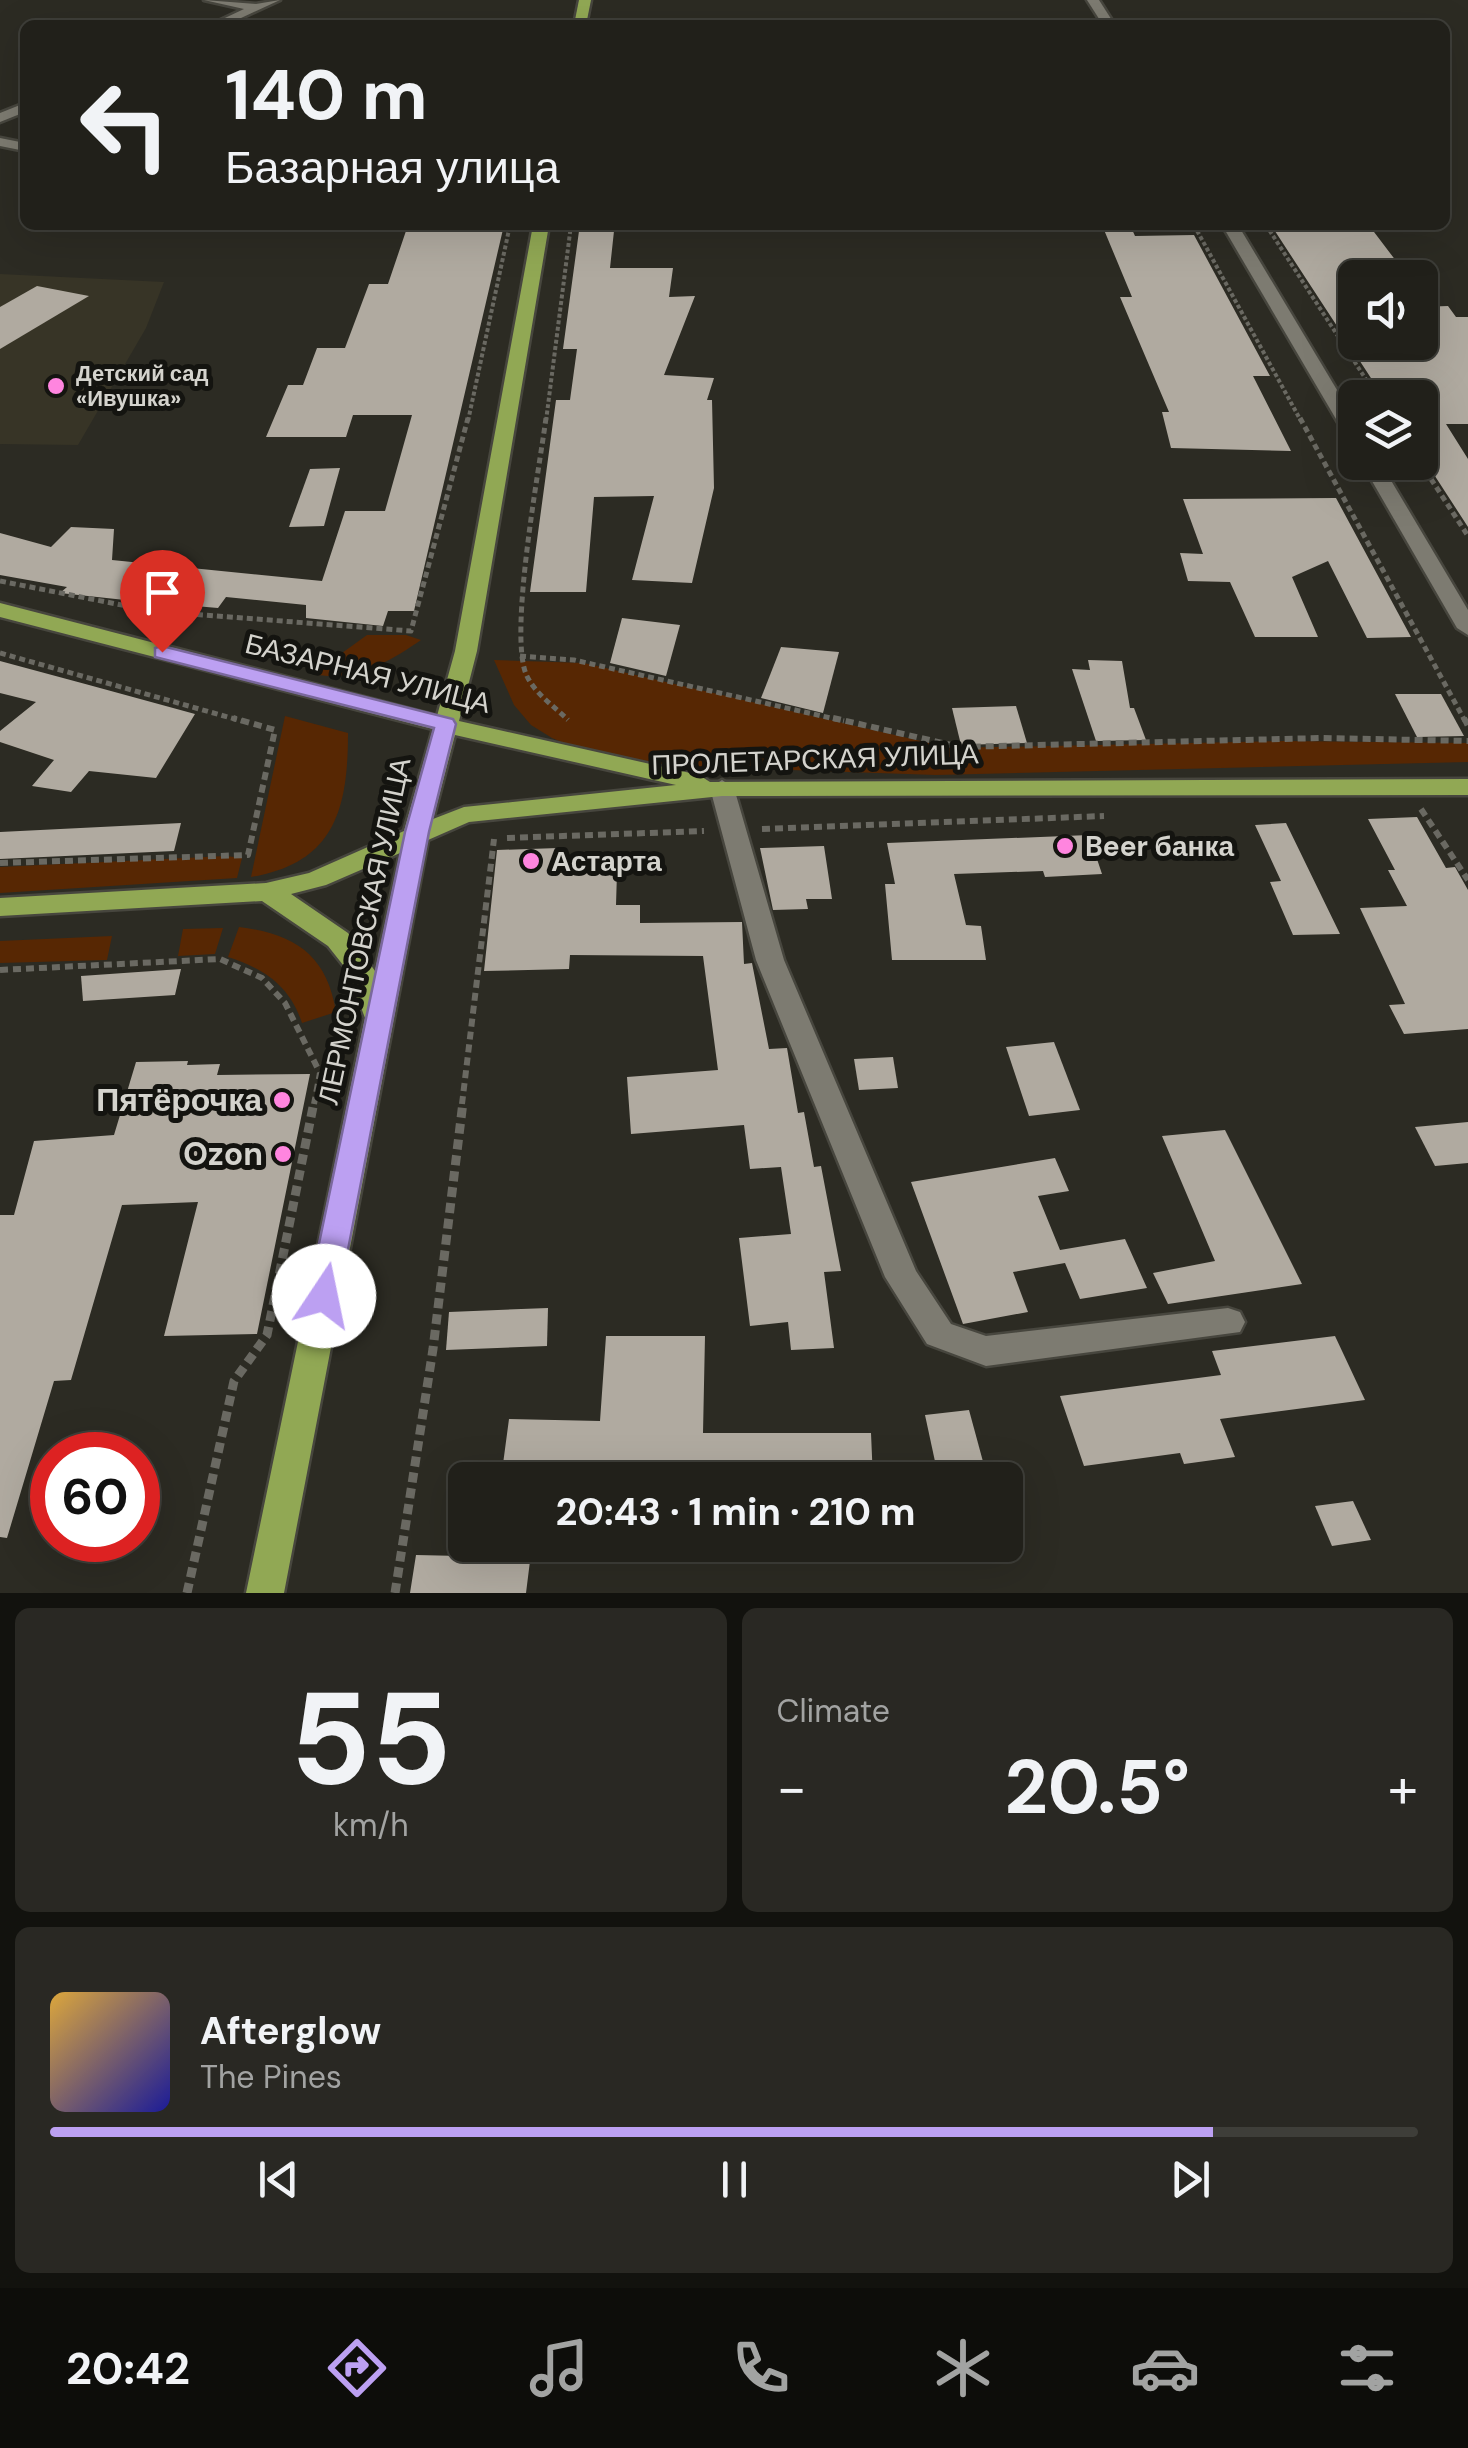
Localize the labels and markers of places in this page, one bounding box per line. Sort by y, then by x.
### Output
place label: Детский сад «Ивушка» [76,359,209,413]
marker: Детский сад «Ивушка» [45,375,67,397]
pin [120,550,205,653]
place label: Beer банка [1085,828,1234,865]
marker: Beer банка [1054,835,1076,857]
place label: Астарта [551,843,662,880]
marker: Астарта [520,850,542,872]
place label: Пятёрочка [96,1079,262,1121]
marker: Пятёрочка [271,1089,293,1111]
place label: Ozon [183,1133,263,1175]
marker: Ozon [272,1143,294,1165]

